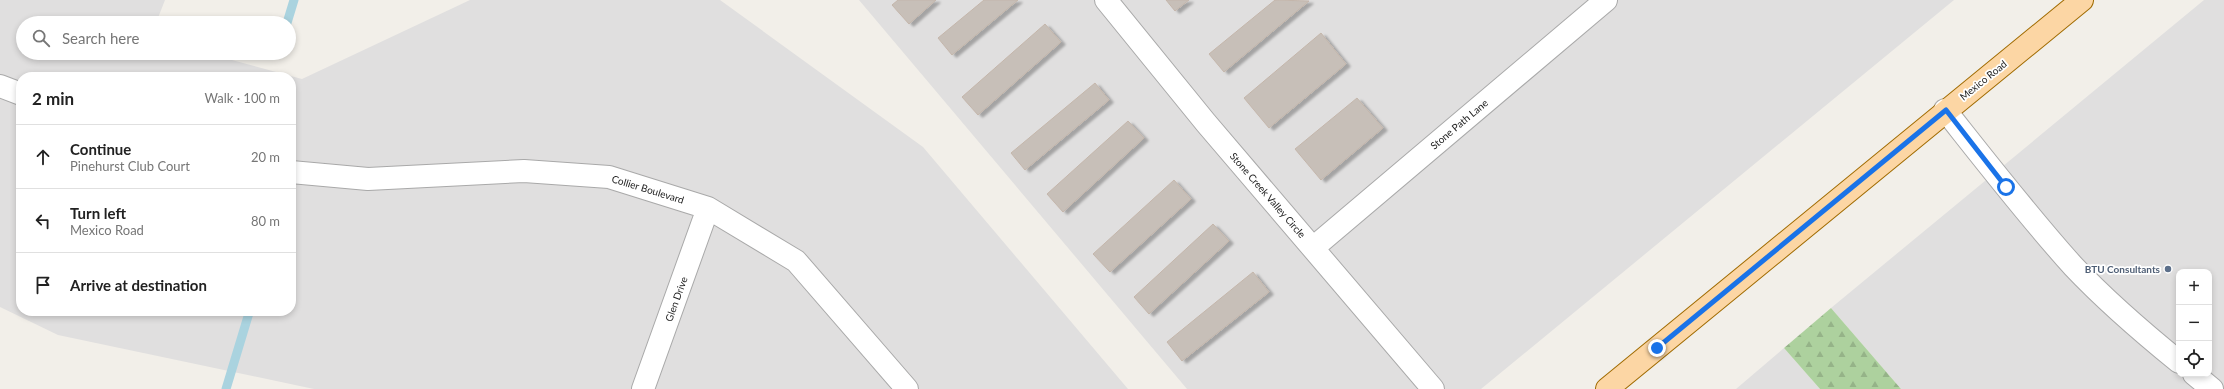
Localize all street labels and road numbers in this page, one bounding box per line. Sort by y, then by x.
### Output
street label: Mexico Road [1957,57,2009,103]
street label: Stone Path Lane [1428,96,1490,152]
street label: Stone Creek Valley Circle [1228,150,1308,240]
street label: Collier Boulevard [610,172,686,206]
street label: Glen Drive [662,275,690,323]

